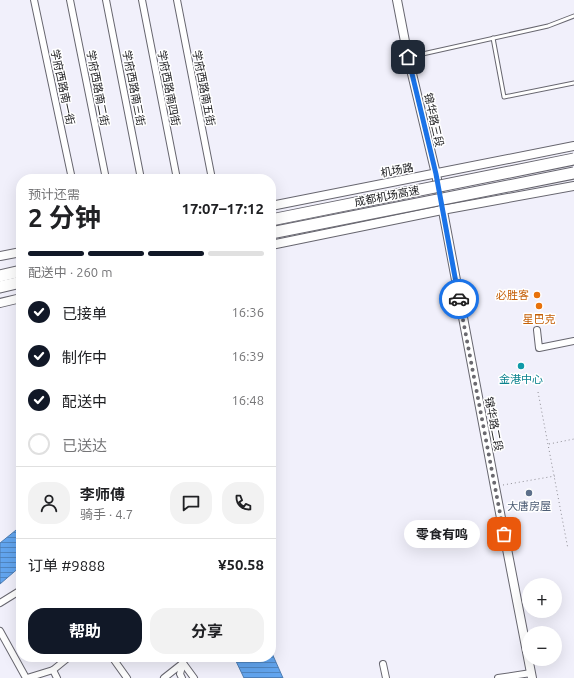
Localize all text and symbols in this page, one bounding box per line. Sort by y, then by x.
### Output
pin [391,40,425,74]
icon: home [397,46,419,68]
street label: 学府西路南一街 [49,48,77,126]
street label: 学府西路南二街 [85,49,111,127]
street label: 学府西路南三街 [121,49,147,127]
street label: 学府西路南四街 [156,49,182,127]
street label: 学府西路南五街 [191,49,217,127]
street label: 锦华路三段 [422,92,446,148]
street label: 机场路 [380,161,414,179]
street label: 成都机场高速 [353,184,421,208]
text: 预计还需 [28,187,80,201]
text: 17:07–17:12 [181,200,264,217]
text: 2 分钟 [28,203,101,232]
text: 配送中 · 260 m [28,265,112,279]
courier [439,279,479,319]
icon: car [448,288,470,310]
place label: 必胜客 [496,289,529,301]
marker: 必胜客 [532,290,542,300]
icon: check [28,301,50,323]
marker: 星巴克 [534,301,544,311]
text: 已接单 [62,305,107,322]
text: 16:36 [231,305,264,319]
place label: 星巴克 [523,313,556,325]
icon: check [28,345,50,367]
text: 制作中 [62,349,107,366]
text: 16:39 [231,349,264,363]
marker: 金港中心 [516,361,526,371]
place label: 金港中心 [499,373,543,385]
icon: check [28,389,50,411]
text: 配送中 [62,393,107,410]
text: 16:48 [231,393,264,407]
street label: 锦华路二段 [483,396,505,452]
text: 已送达 [62,437,107,454]
button: person [28,482,70,524]
button: chat [170,482,212,524]
button: phone [222,482,264,524]
text: 李师傅 [80,486,125,503]
marker: 大唐房屋 [524,488,534,498]
place label: 大唐房屋 [507,500,551,512]
text: 骑手 · 4.7 [80,507,133,521]
pin [487,517,521,551]
callout: 零食有鸣 [404,520,480,548]
icon: bag [493,523,515,545]
text: 零食有鸣 [416,527,468,541]
text: ¥50.58 [218,556,264,573]
text: 订单 #9888 [28,557,105,574]
map controls [522,578,562,666]
button: + [522,578,562,618]
button: 帮助 [28,608,142,654]
button: 分享 [150,608,264,654]
button: − [522,626,562,666]

